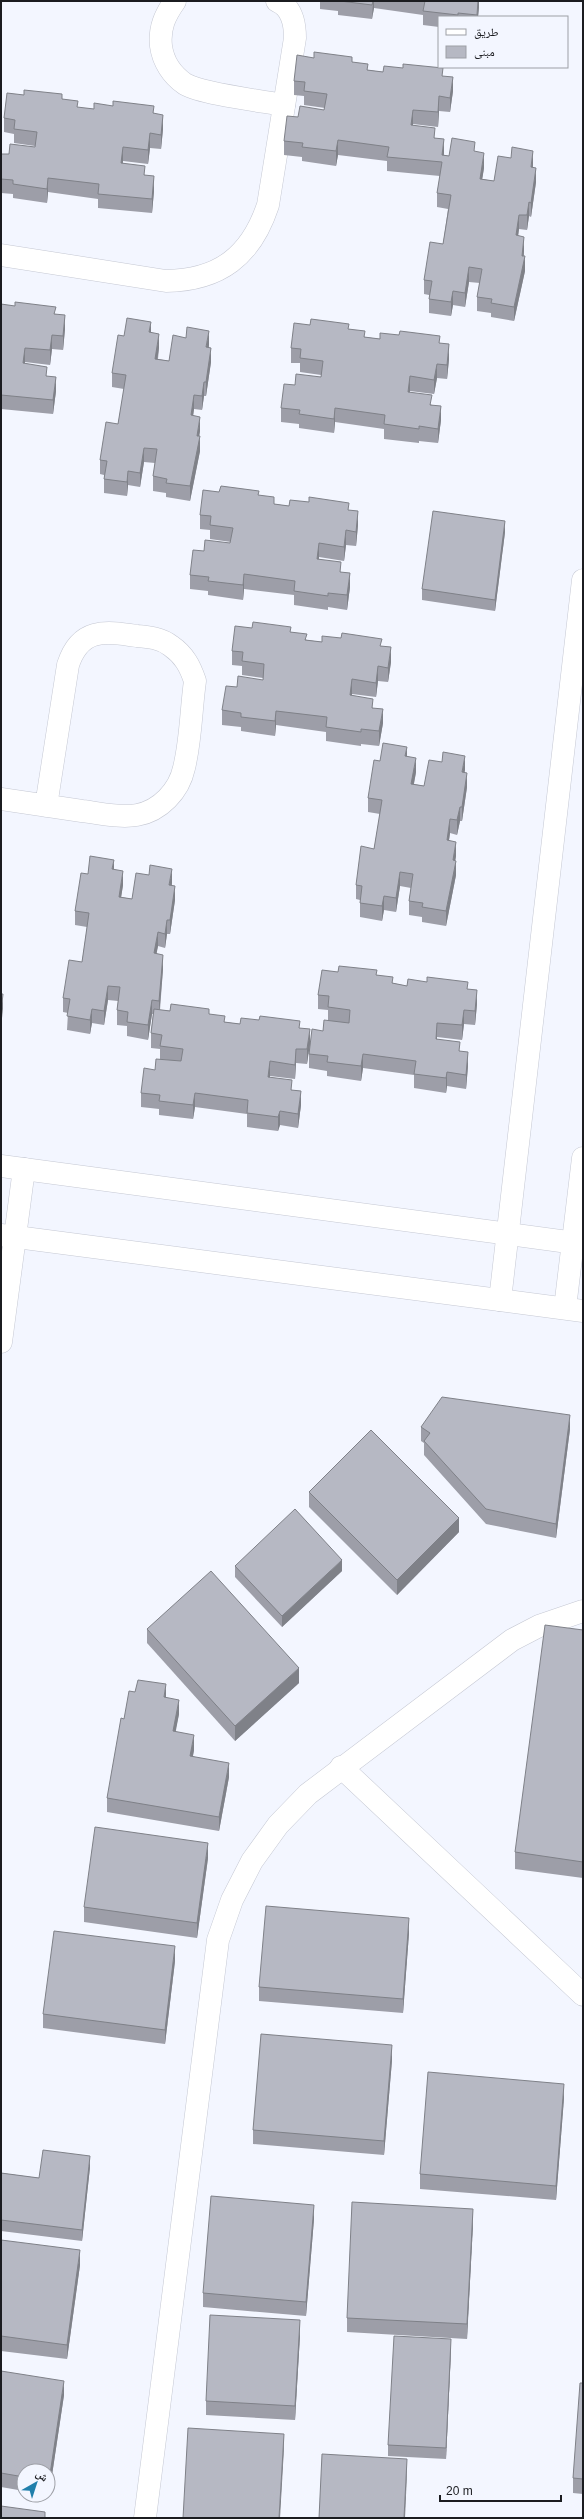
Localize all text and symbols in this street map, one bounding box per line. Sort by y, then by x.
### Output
legend [438,16,568,68]
text: طريق [474,25,499,39]
text: مبنى [474,45,495,59]
north arrow [16,2463,56,2503]
text: ش [33,2467,51,2485]
scale bar [440,2477,561,2503]
text: 20 m [446,2484,473,2498]

